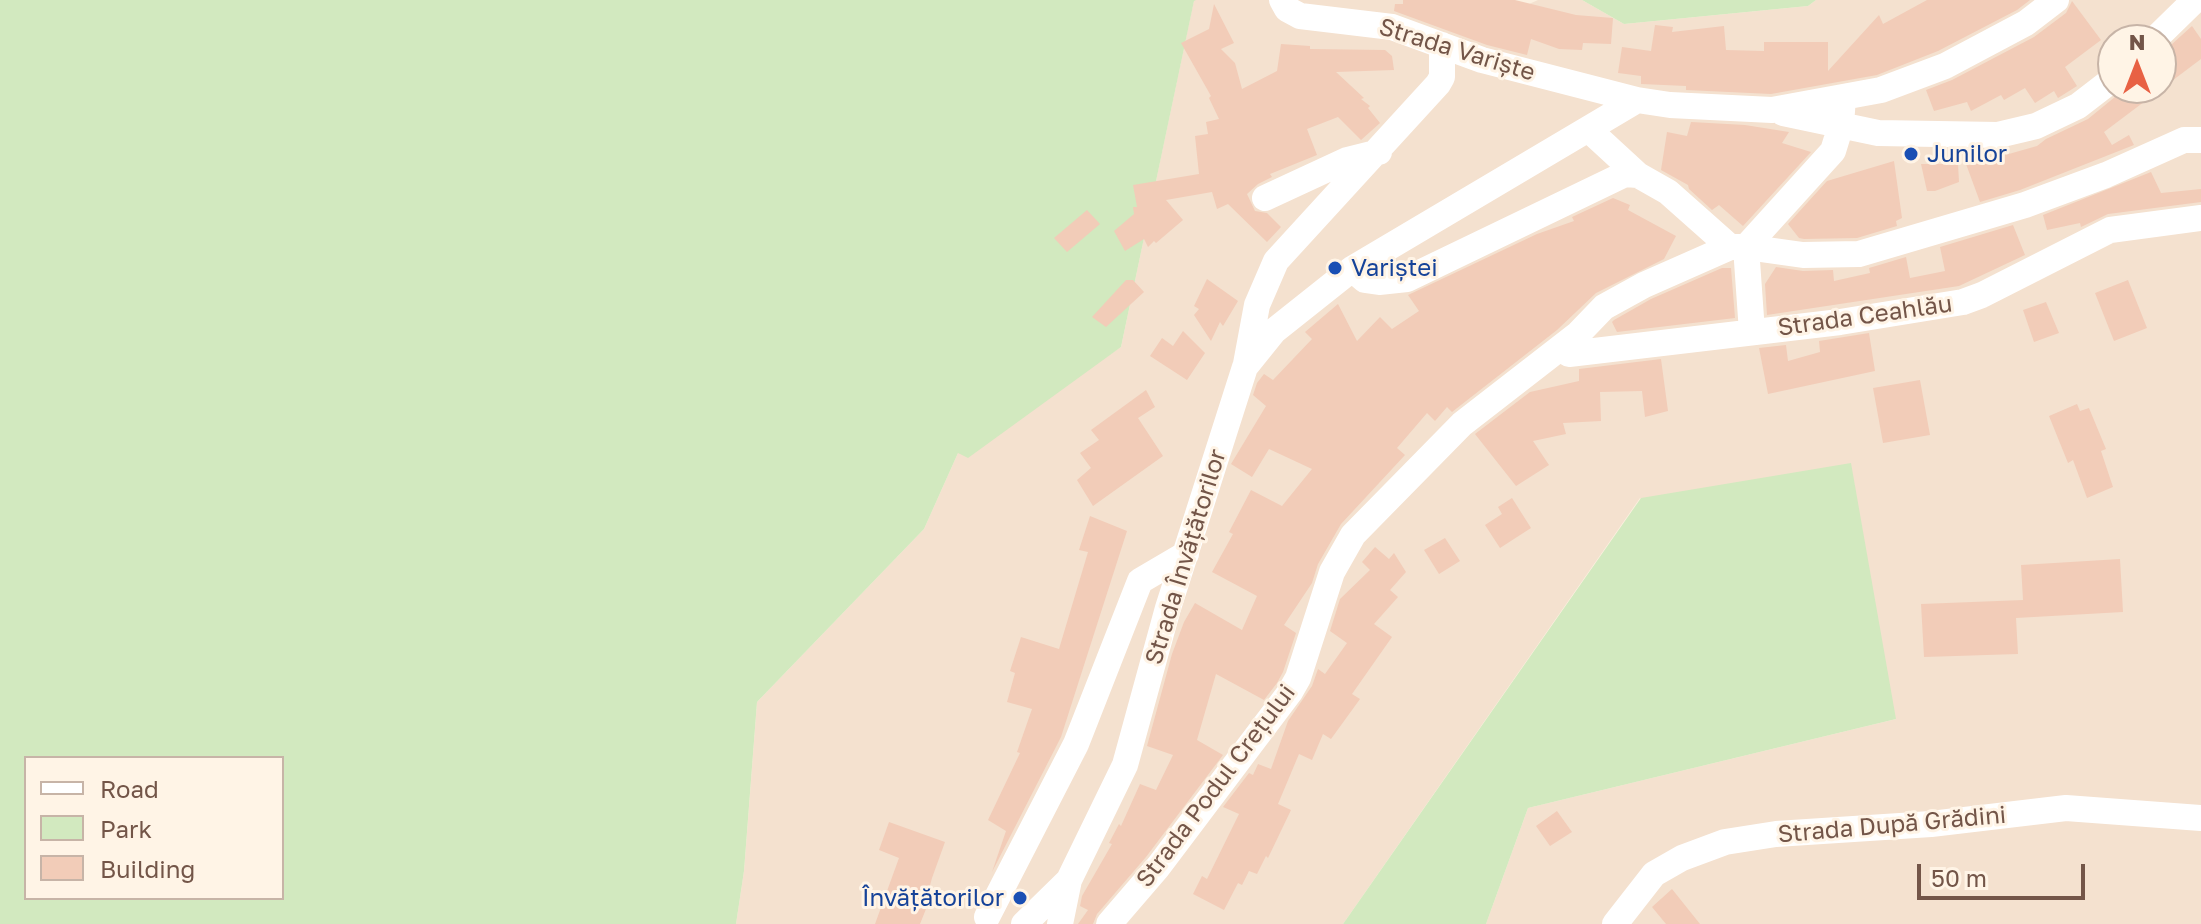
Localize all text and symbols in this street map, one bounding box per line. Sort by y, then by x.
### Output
street label: Strada Variște [1375,13,1539,87]
north arrow [2097,24,2177,104]
text: N [2129,28,2145,55]
place label: Junilor [1927,140,2007,168]
marker: Junilor [1902,145,1920,163]
place label: Variștei [1351,254,1438,282]
marker: Variștei [1326,259,1344,277]
street label: Strada Ceahlău [1776,290,1954,342]
street label: Strada Învățătorilor [1140,446,1232,668]
street label: Strada Podul Crețului [1130,679,1302,893]
legend [24,756,284,900]
text: Road [100,774,159,803]
street label: Strada După Grădini [1777,801,2007,849]
text: Park [100,814,152,843]
scale bar [1921,848,2089,898]
text: Building [100,854,195,883]
text: 50 m [1931,863,1987,892]
place label: Învățătorilor [862,884,1004,912]
marker: Învățătorilor [1011,889,1029,907]

